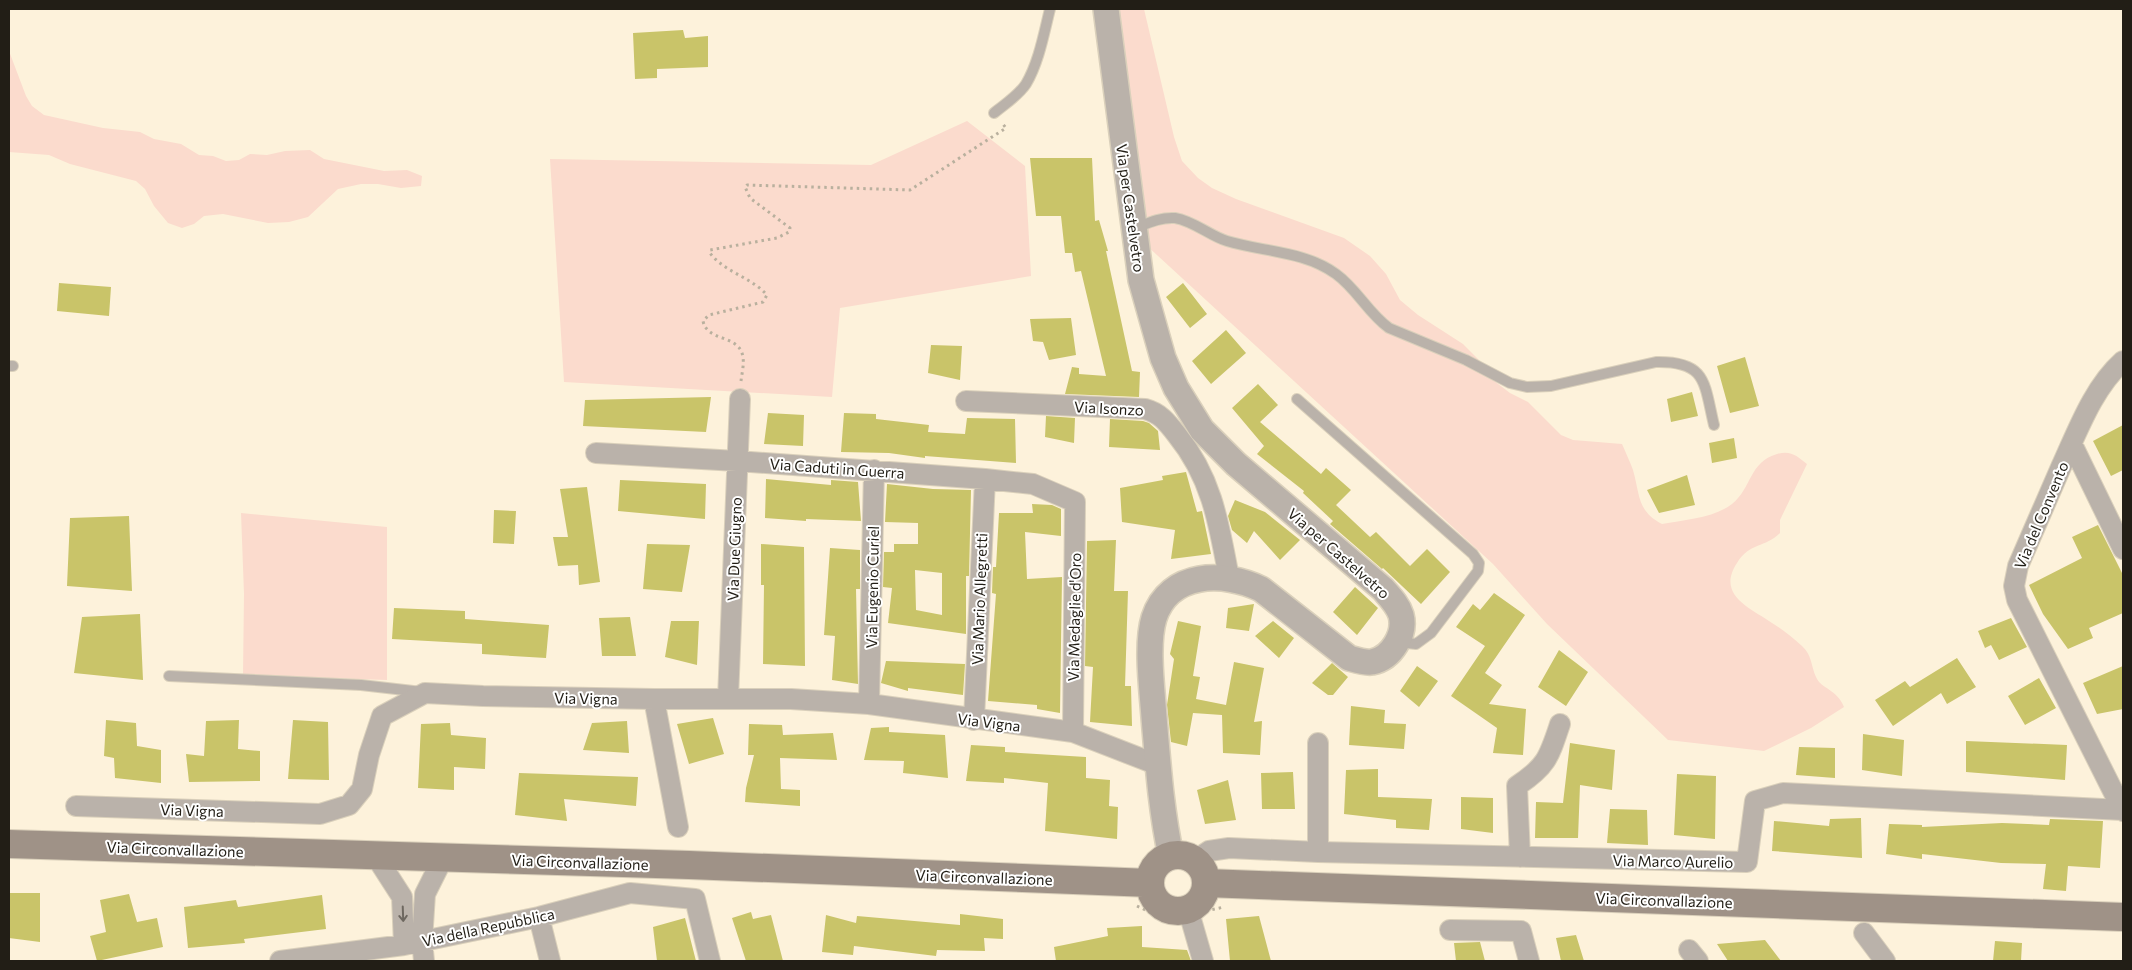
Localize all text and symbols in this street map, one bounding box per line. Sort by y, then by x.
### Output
street label: Via per Castelvetro [1113,143,1149,273]
street label: Via Isonzo [1074,397,1144,419]
street label: Via Caduti in Guerra [769,454,905,482]
street label: Via del Convento [2010,459,2072,571]
street label: Via Due Giugno [723,497,745,601]
street label: Via per Castelvetro [1284,504,1394,602]
street label: Via Eugenio Curiel [862,526,882,648]
street label: Via Mario Allegretti [968,533,990,665]
street label: Via Medaglie d'Oro [1064,552,1084,682]
street label: Via Vigna [554,688,618,708]
street label: Via Vigna [956,709,1022,735]
street label: Via Vigna [160,800,224,820]
street label: Via Circonvallazione [106,838,244,860]
street label: Via Circonvallazione [511,851,649,873]
street label: Via Marco Aurelio [1612,851,1734,871]
street label: Via Circonvallazione [915,866,1053,888]
street label: Via Circonvallazione [1595,889,1733,911]
street label: Via della Repubblica [420,904,556,950]
one-way arrow [398,905,407,921]

